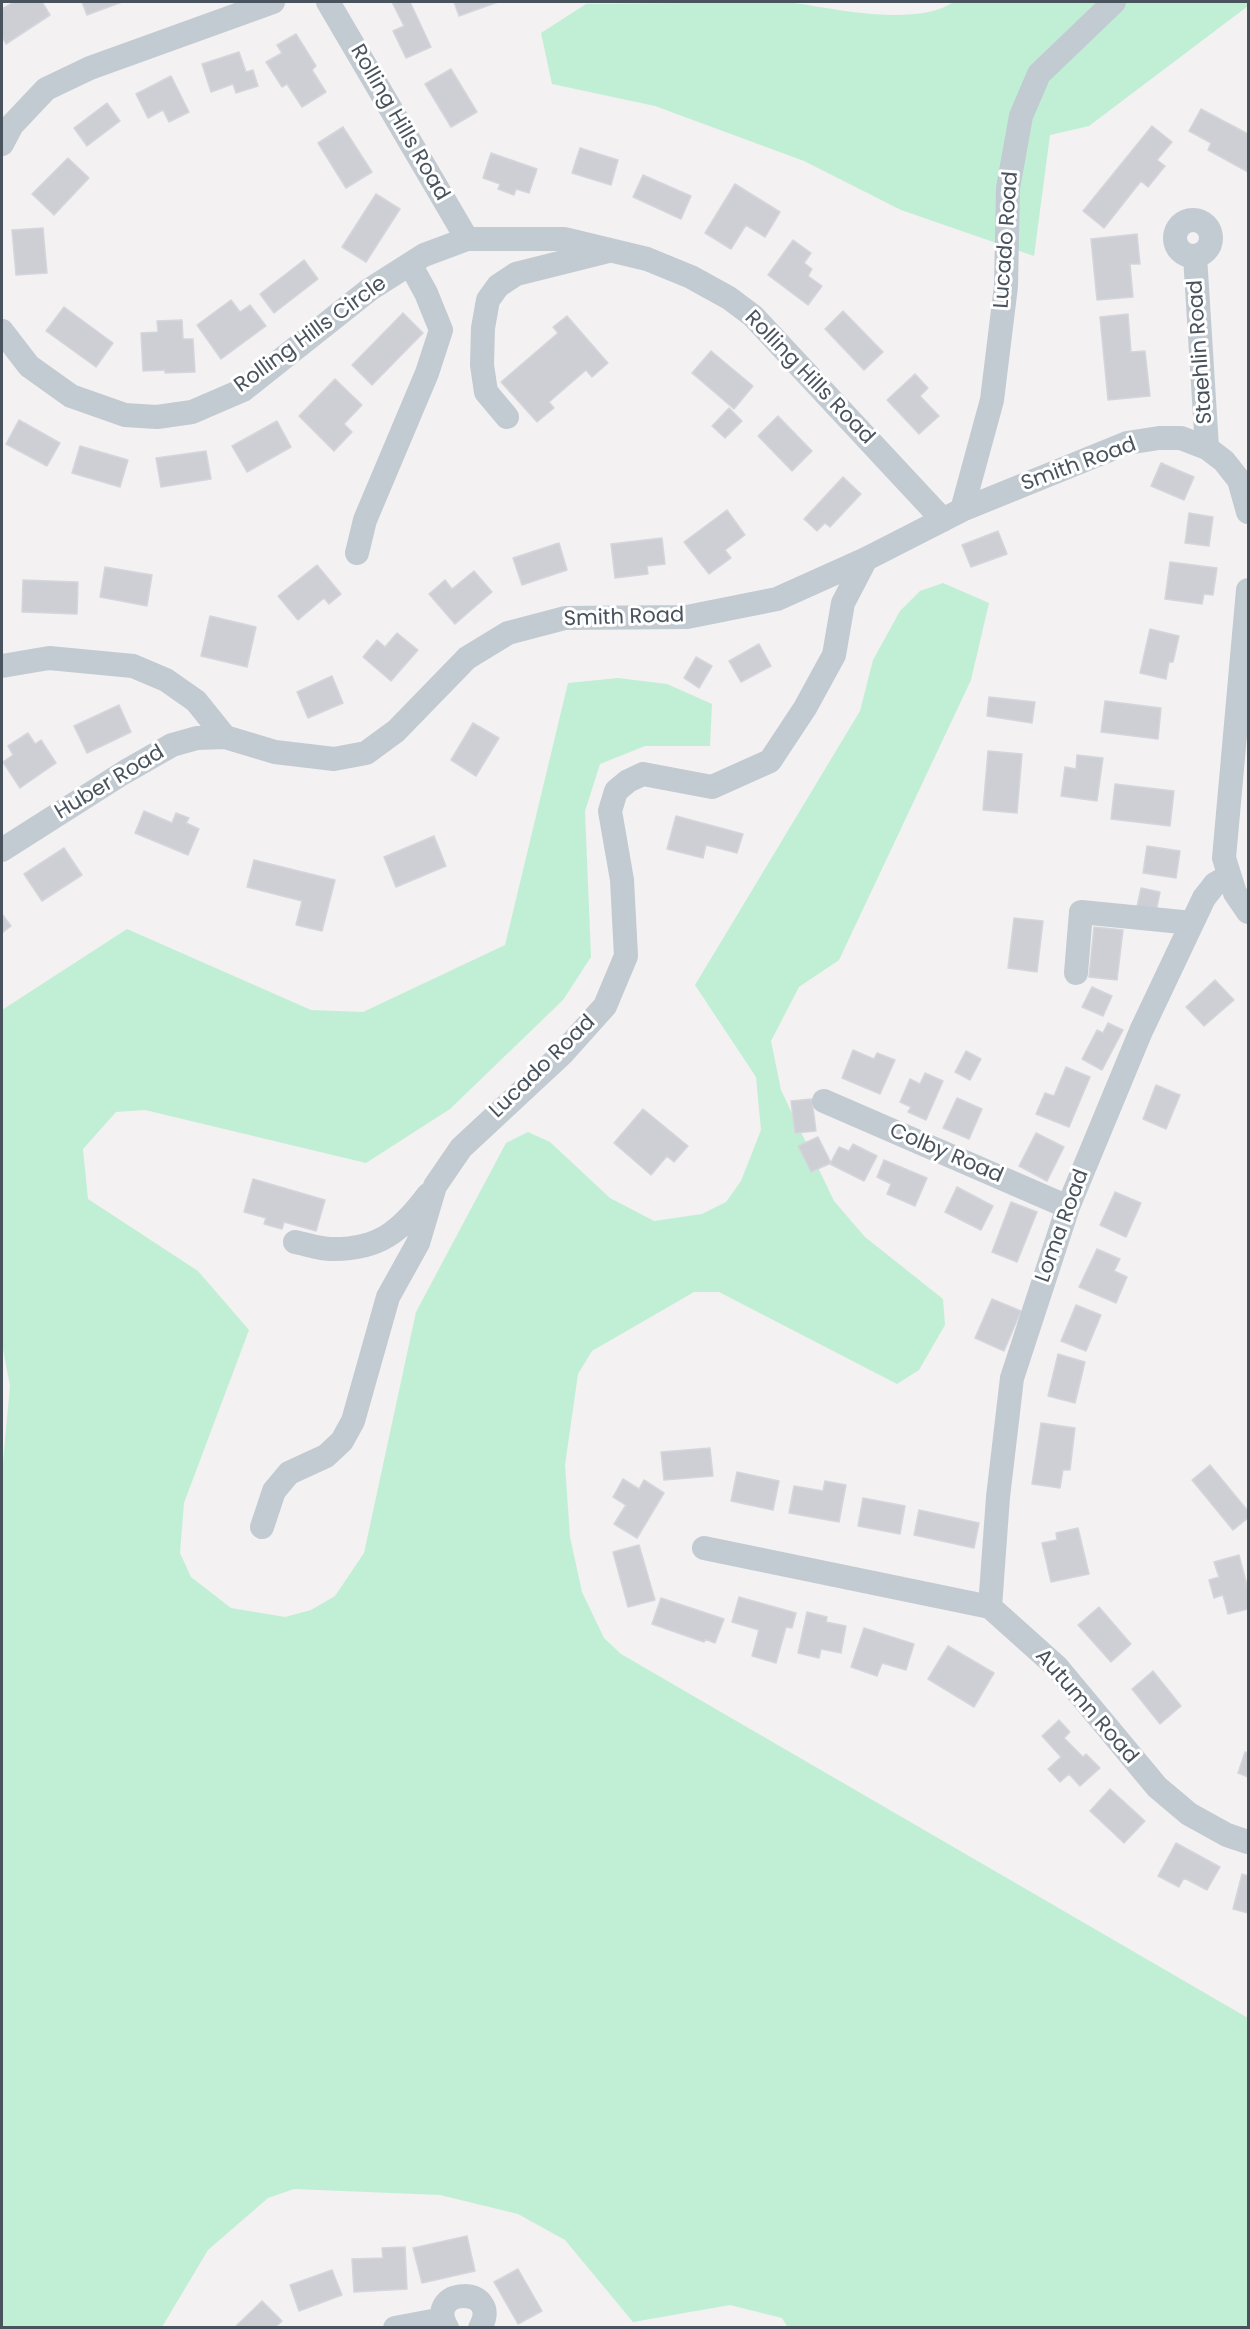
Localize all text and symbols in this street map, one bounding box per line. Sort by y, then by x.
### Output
street label: Rolling Hills Road [344,40,454,206]
street label: Lucado Road [990,171,1024,309]
street label: Rolling Hills Circle [230,271,392,399]
street label: Staehlin Road [1183,279,1219,425]
street label: Rolling Hills Road [739,306,879,450]
street label: Smith Road [1018,433,1140,497]
street label: Smith Road [563,603,685,633]
street label: Huber Road [51,740,169,826]
street label: Lucado Road [485,1010,601,1124]
street label: Colby Road [885,1119,1007,1189]
street label: Loma Road [1031,1166,1095,1286]
street label: Autumn Road [1029,1644,1143,1770]

